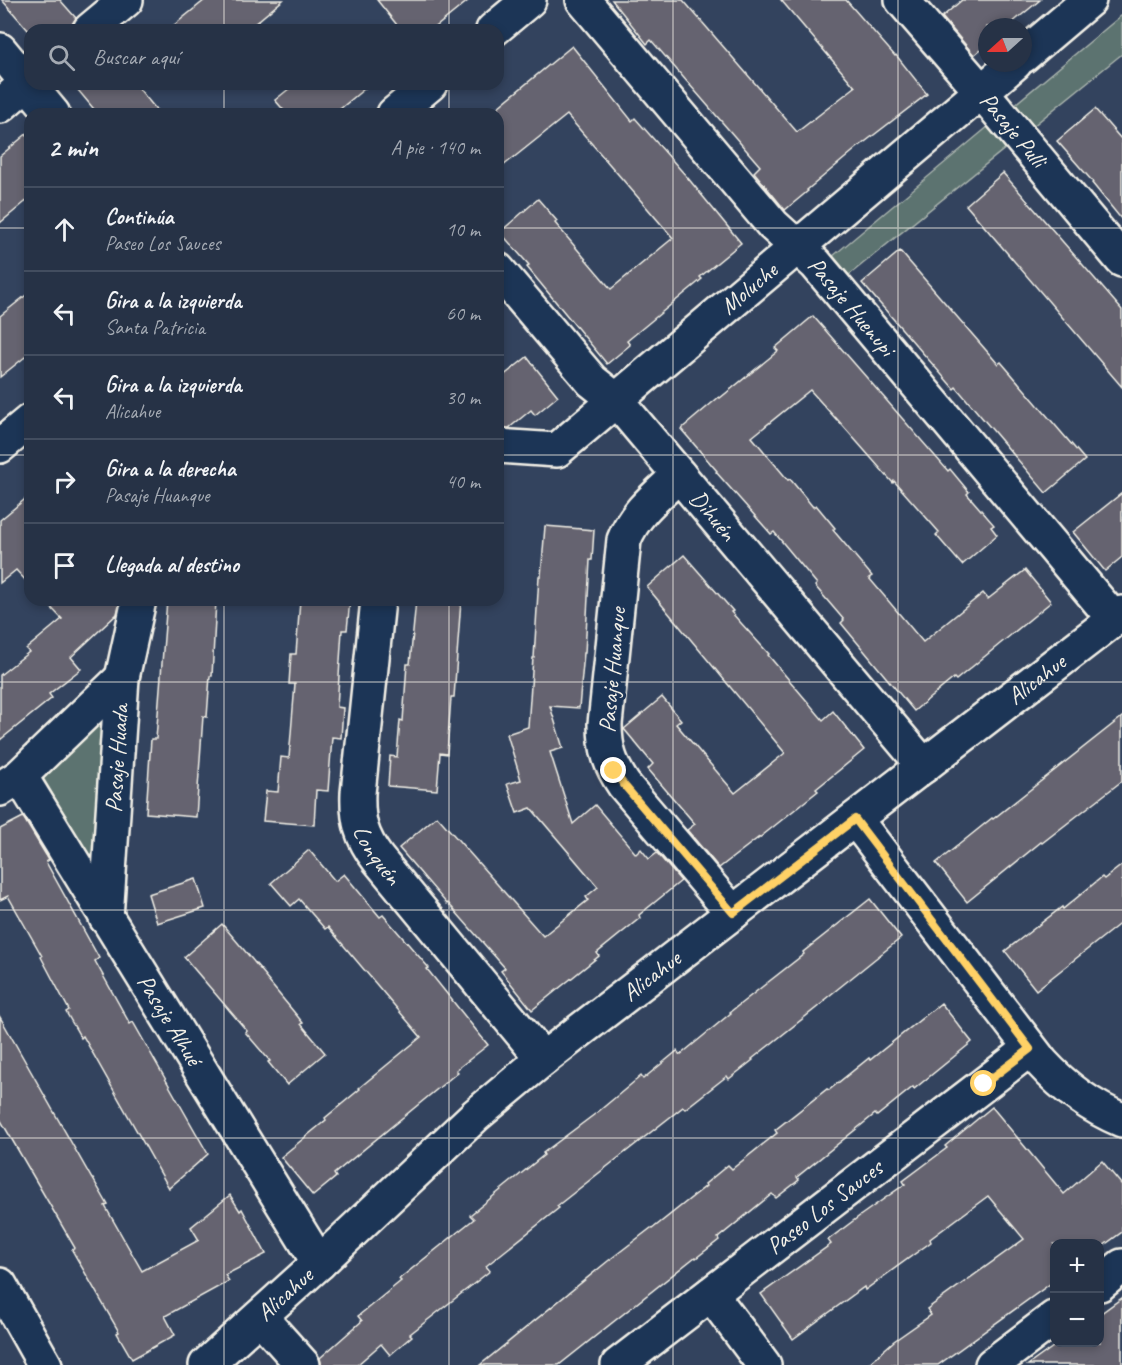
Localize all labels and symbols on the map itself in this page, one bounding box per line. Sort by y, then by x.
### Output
north arrow [978,18,1032,72]
street label: Pasaje Pulli [973,86,1055,175]
street label: Pasaje Huenupi [801,251,903,364]
street label: Moluche [714,254,785,321]
street label: Dihuén [683,484,744,548]
street label: Pasaje Huanque [592,604,633,734]
street label: Alicahue [1001,646,1073,711]
street label: Pasaje Huada [98,701,135,813]
route end [600,757,626,783]
street label: Lonquén [347,822,409,892]
street label: Alicahue [616,942,688,1008]
street label: Pasaje Alhué [130,969,211,1074]
route start [970,1070,996,1096]
street label: Paseo Los Sauces [760,1151,891,1261]
street label: Alicahue [250,1259,321,1327]

